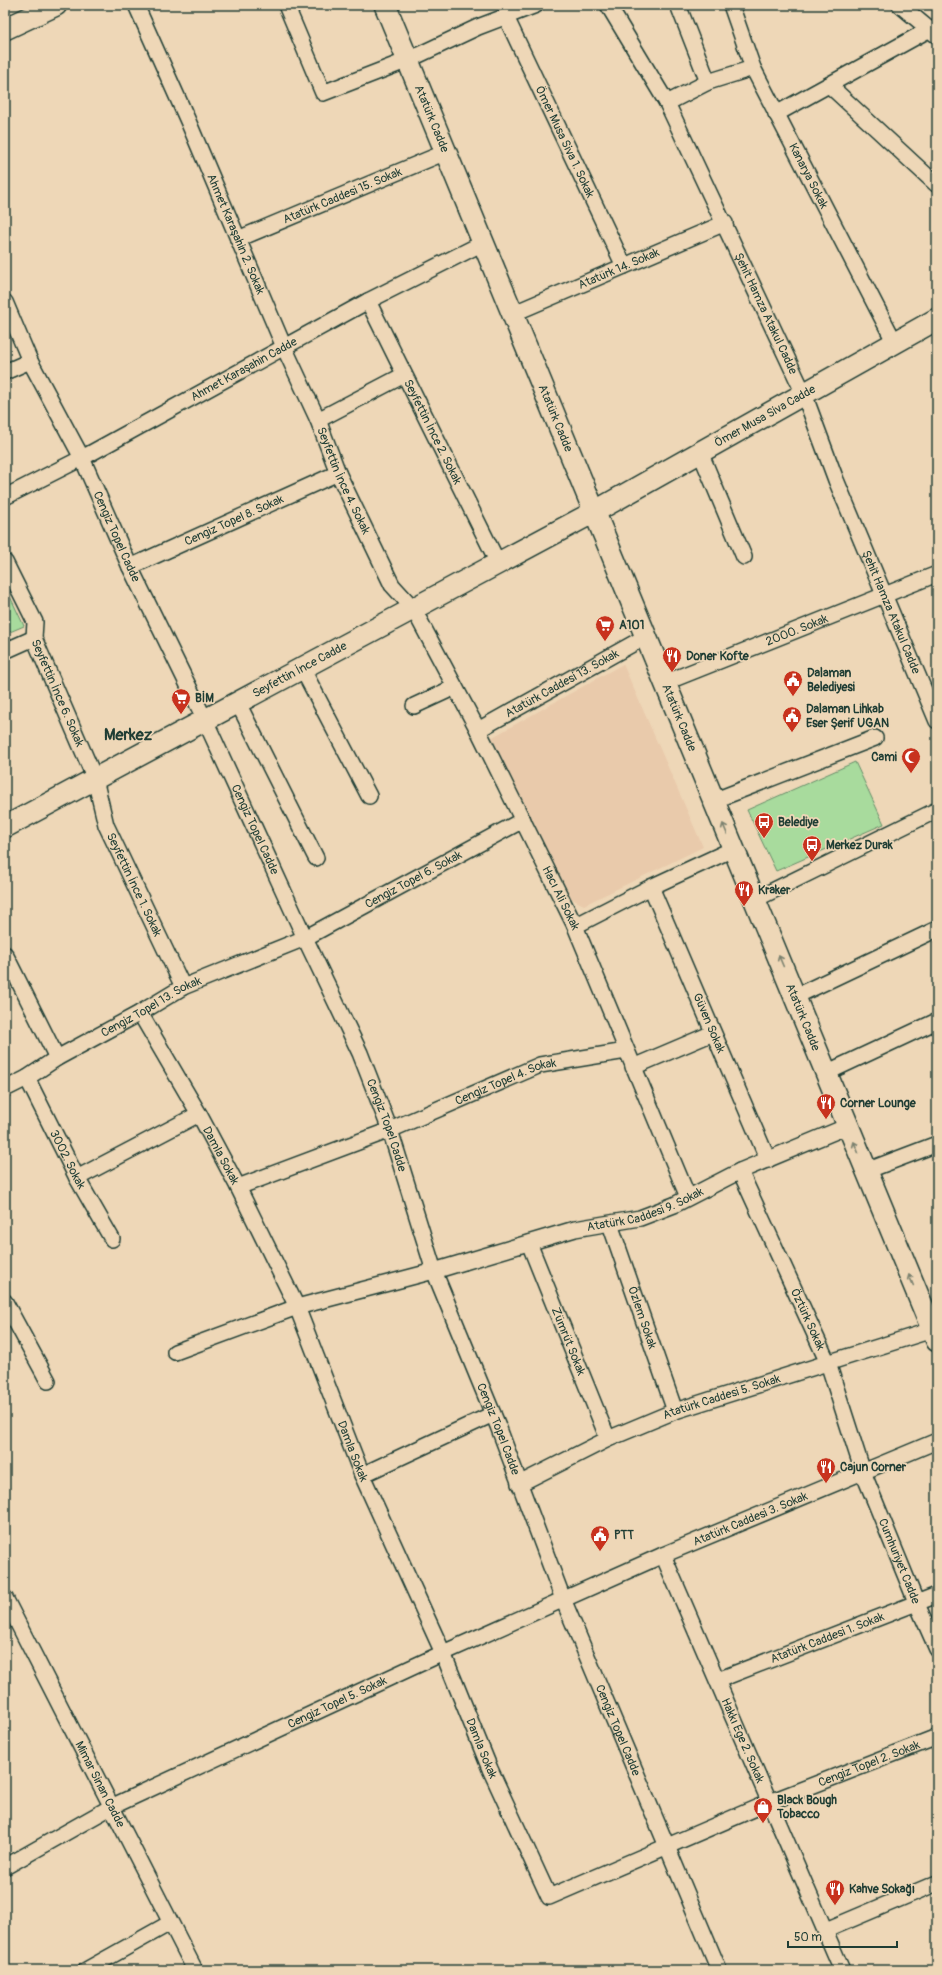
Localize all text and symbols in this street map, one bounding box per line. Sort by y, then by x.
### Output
street label: Atatürk Cadde [411,83,452,155]
street label: Ömer Musa Siva 1. Sokak [532,83,598,200]
street label: Kanarya Sokak [785,141,831,211]
street label: Atatürk Caddesi 15. Sokak [281,164,404,227]
street label: Ahmet Karaşahin 2. Sokak [203,172,268,297]
street label: Atatürk 14. Sokak [576,245,662,293]
street label: Şehit Hamza Atakul Cadde [731,251,801,377]
street label: Ahmet Karaşahin Cadde [188,334,300,405]
street label: Seyfettin İnce 2. Sokak [400,377,465,487]
street label: Atatürk Cadde [535,382,576,454]
street label: Ömer Musa Siva Cadde [711,382,818,451]
street label: Seyfettin İnce 4. Sokak [313,425,373,537]
street label: Cengiz Topel Cadde [90,489,143,585]
street label: Cengiz Topel 8. Sokak [182,492,286,549]
street label: Şehit Hamza Atakul Cadde [858,548,923,676]
street label: 2000. Sokak [764,611,830,650]
supermarket icon: A101 [594,614,616,642]
place label: A101 [619,618,644,633]
street label: Seyfettin İnce 6. Sokak [28,637,87,749]
street label: Seyfettin İnce Cadde [250,639,350,701]
restaurant icon: Doner Kofte [661,645,683,673]
street label: Atatürk Caddesi 13. Sokak [503,646,621,721]
place label: Doner Kofte [686,649,750,664]
place label: Dalaman Belediyesi [807,666,855,695]
public building icon: Dalaman Belediyesi [782,669,804,697]
street label: Atatürk Cadde [658,682,700,754]
supermarket icon: BİM [170,687,192,715]
place label: BİM [195,690,214,706]
place label: Dalaman Lihkab Eser Şerif UGAN [806,702,889,731]
public building icon: Dalaman Lihkab Eser Şerif UGAN [781,705,803,733]
district label: Merkez [104,725,153,745]
mosque icon: Cami [900,746,922,774]
place label: Cami [871,750,897,765]
street label: Cengiz Topel Cadde [228,782,282,877]
bus stop icon: Belediye [753,811,775,839]
place label: Belediye [778,815,820,830]
one-way arrow [720,823,728,835]
street label: Seyfettin İnce 1. Sokak [103,830,165,939]
bus stop icon: Merkez Durak [801,834,823,862]
place label: Merkez Durak [826,838,894,853]
street label: Cengiz Topel 6. Sokak [363,847,465,912]
street label: Hacı Ali Sokak [539,864,583,932]
restaurant icon: Kraker [733,879,755,907]
place label: Kraker [758,883,791,898]
one-way arrow [776,956,784,968]
street label: Cengiz Topel 13. Sokak [99,973,204,1041]
street label: Atatürk Cadde [782,981,823,1053]
street label: Güven Sokak [689,991,728,1055]
street label: Cengiz Topel 4. Sokak [453,1055,557,1109]
street label: Cengiz Topel Cadde [363,1077,410,1174]
restaurant icon: Corner Lounge [815,1092,837,1120]
place label: Corner Lounge [840,1096,917,1111]
street label: Damla Sokak [199,1124,242,1187]
street label: 3002. Sokak [46,1128,89,1192]
one-way arrow [852,1141,860,1153]
street label: Atatürk Caddesi 9. Sokak [586,1184,706,1235]
one-way arrow [907,1274,915,1286]
street label: Özlem Sokak [624,1284,660,1351]
street label: Öztürk Sokak [787,1286,828,1353]
street label: Zümrüt Sokak [548,1305,589,1378]
street label: Atatürk Caddesi 5. Sokak [661,1371,782,1423]
street label: Cengiz Topel Cadde [473,1381,523,1477]
street label: Damla Sokak [334,1419,371,1484]
restaurant icon: Cajun Corner [815,1456,837,1484]
place label: Cajun Corner [840,1460,907,1475]
street label: Atatürk Caddesi 3. Sokak [691,1489,810,1550]
street label: Cumhuriyet Cadde [875,1516,923,1606]
public building icon: PTT [589,1524,611,1552]
place label: PTT [614,1528,634,1543]
street label: Atatürk Caddesi 1. Sokak [768,1609,886,1667]
street label: Cengiz Topel 5. Sokak [285,1673,389,1732]
street label: Cengiz Topel Cadde [592,1682,644,1778]
street label: Hakkı Ege 2. Sokak [718,1696,767,1785]
street label: Damla Sokak [462,1716,500,1781]
street label: Cengiz Topel 2. Sokak [816,1737,922,1790]
street label: Mimar Sinan Cadde [71,1739,128,1830]
place label: Black Bough Tobacco [776,1793,837,1822]
shop icon: Black Bough Tobacco [752,1796,774,1824]
restaurant icon: Kahve Sokağı [824,1878,846,1906]
place label: Kahve Sokağı [849,1882,915,1897]
scale bar [788,1923,897,1949]
text: 50 m [794,1930,822,1945]

